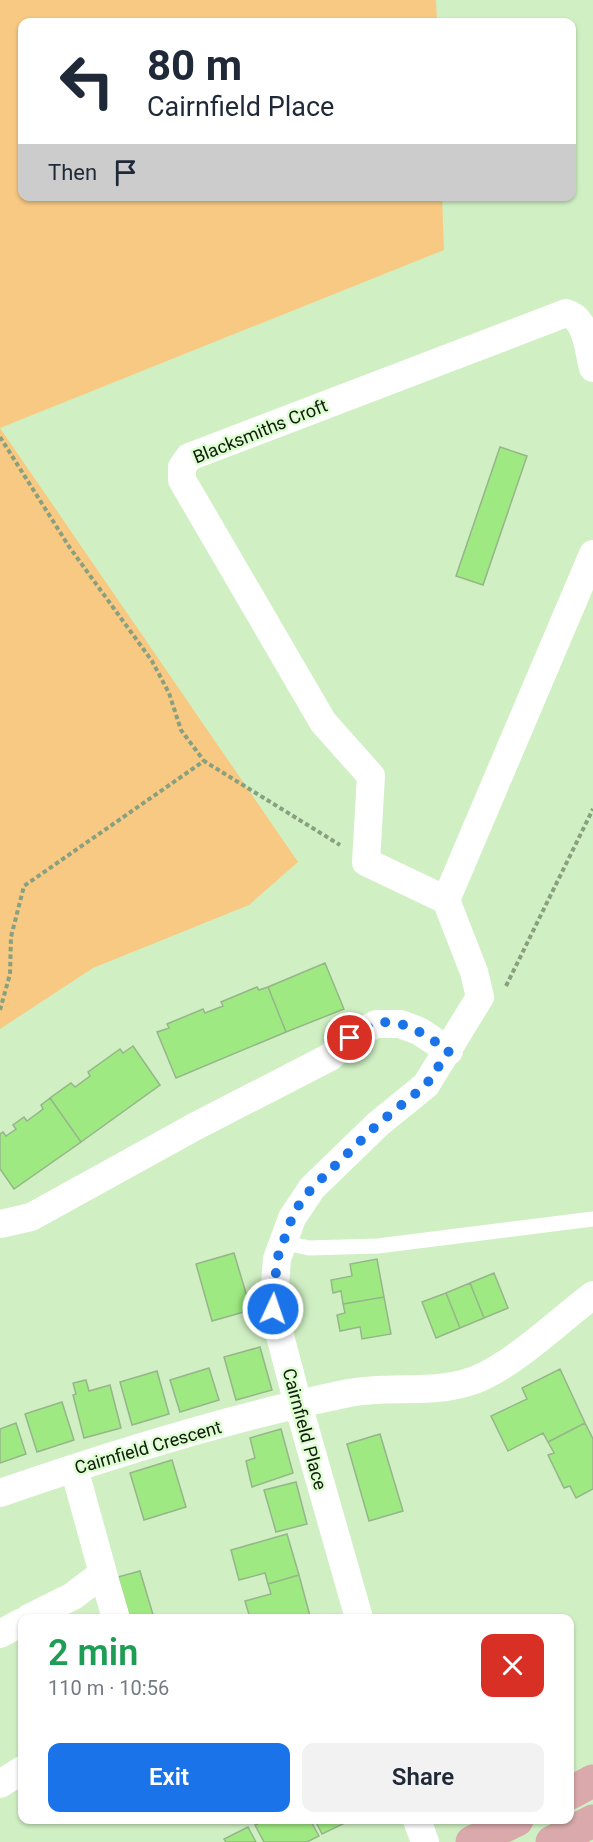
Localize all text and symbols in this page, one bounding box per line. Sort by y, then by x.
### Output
text: 80 m [147,41,242,90]
icon: left [48,42,126,120]
text: Cairnfield Place [147,91,334,123]
icon: arrive [109,156,142,189]
text: Then [48,160,97,185]
street label: Blacksmiths Croft [190,394,330,468]
pin [324,1012,375,1063]
icon: arrive [333,1021,366,1054]
position arrow [241,1277,305,1341]
street label: Cairnfield Place [279,1366,331,1492]
street label: Cairnfield Crescent [72,1416,224,1478]
text: 2 min [48,1632,138,1674]
button: close [481,1634,544,1697]
text: 110 m · 10:56 [48,1676,169,1700]
button: Exit [48,1743,290,1812]
button: Share [302,1743,544,1812]

